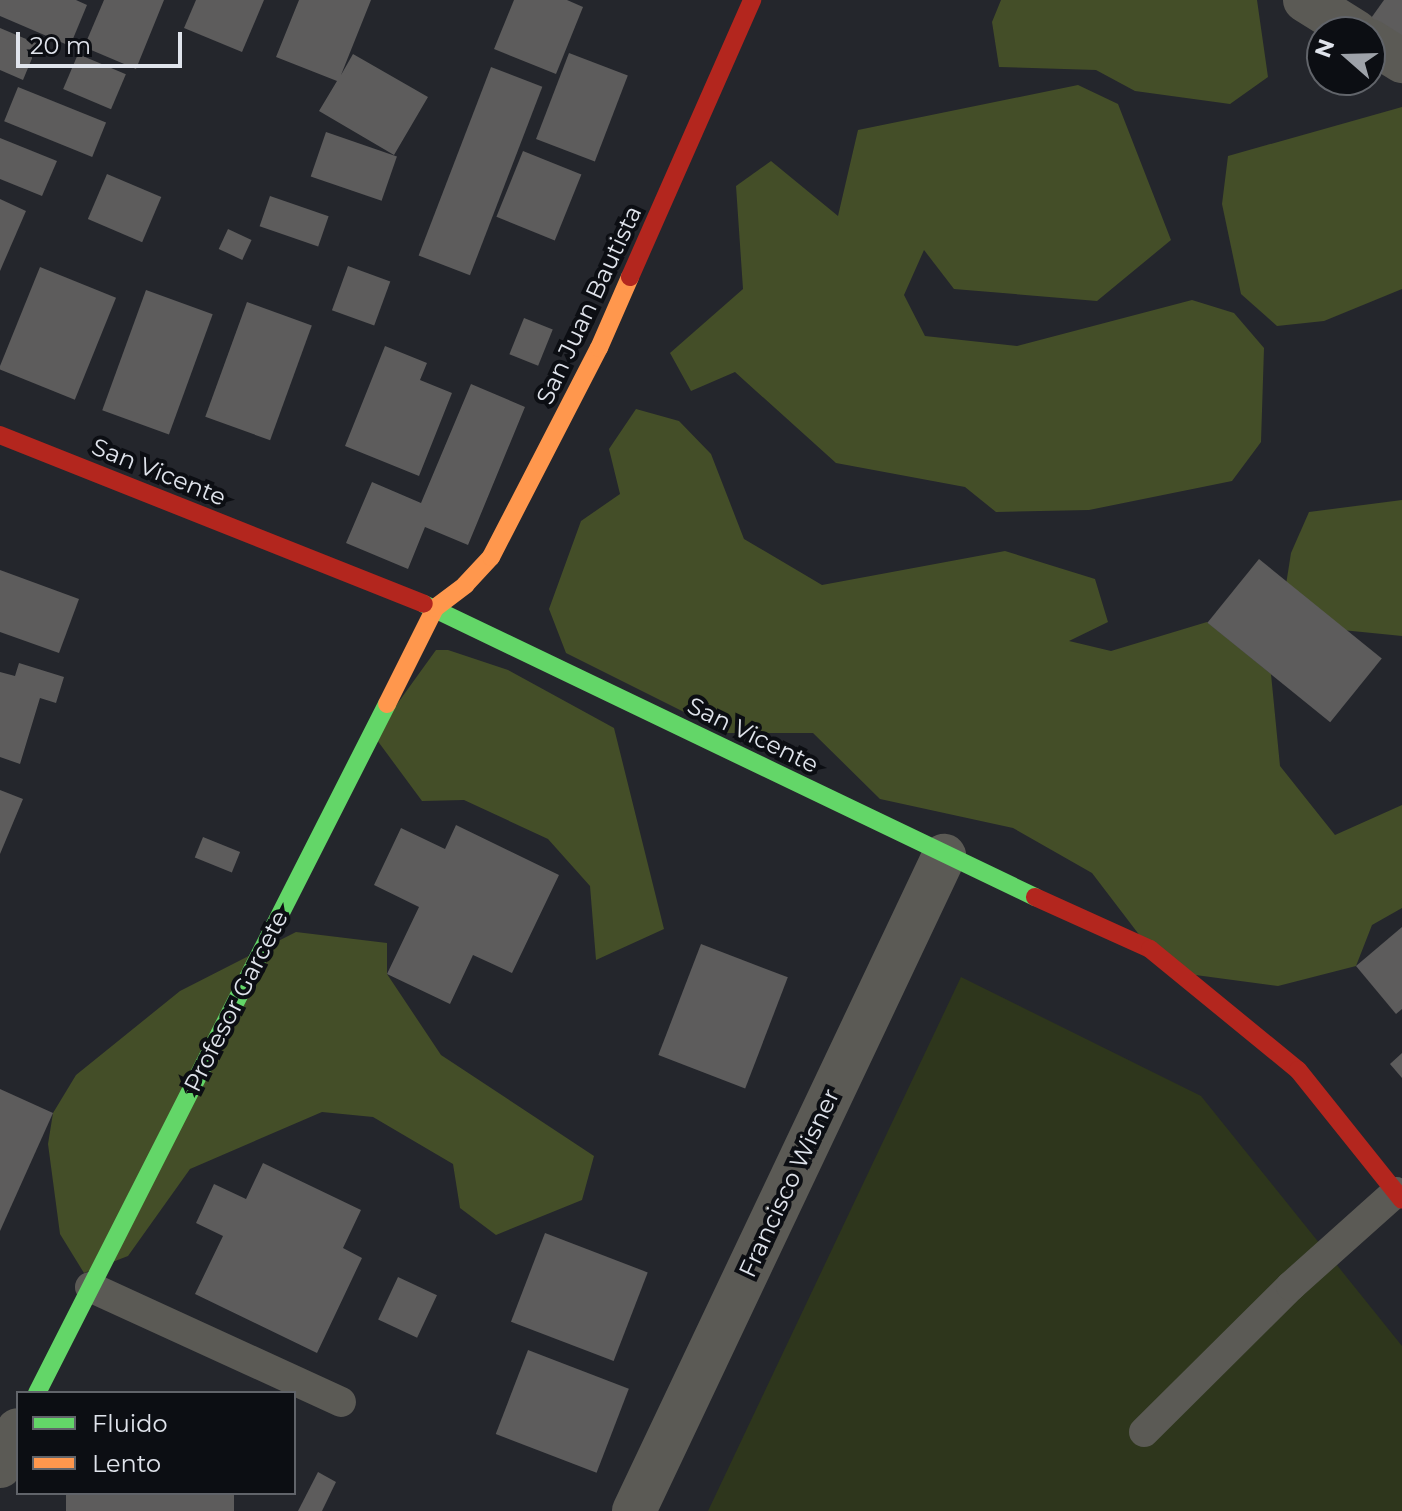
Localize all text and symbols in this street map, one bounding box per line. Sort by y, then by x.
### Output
scale bar [20,16,186,66]
north arrow [1306,16,1386,96]
text: 20 m [30,31,91,60]
text: N [1309,35,1341,61]
street label: San Juan Bautista [530,201,648,409]
street label: San Vicente [88,432,230,512]
street label: San Vicente [683,691,823,779]
street label: Profesor Garcete [178,905,294,1097]
street label: Francisco Wisner [733,1084,845,1282]
legend [16,1391,296,1495]
text: Fluido [92,1409,168,1438]
text: Lento [92,1449,161,1478]

